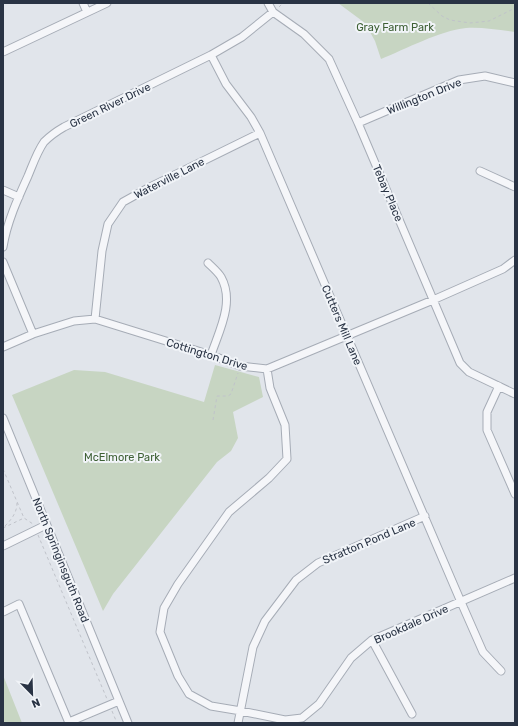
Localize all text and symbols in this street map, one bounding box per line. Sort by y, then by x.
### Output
park label: Gray Farm Park [356,21,434,34]
street label: Willington Drive [385,76,463,117]
street label: Green River Drive [68,80,153,131]
street label: Waterville Lane [132,155,207,202]
street label: Tebay Place [370,163,405,224]
street label: Cutters Mill Lane [319,283,364,367]
street label: Cottington Drive [165,336,249,373]
park label: McElmore Park [84,451,160,464]
street label: North Springinsguth Road [30,496,92,624]
street label: Stratton Pond Lane [321,516,418,567]
street label: Brookdale Drive [372,602,450,647]
north arrow [12,674,52,714]
text: N [29,695,42,710]

